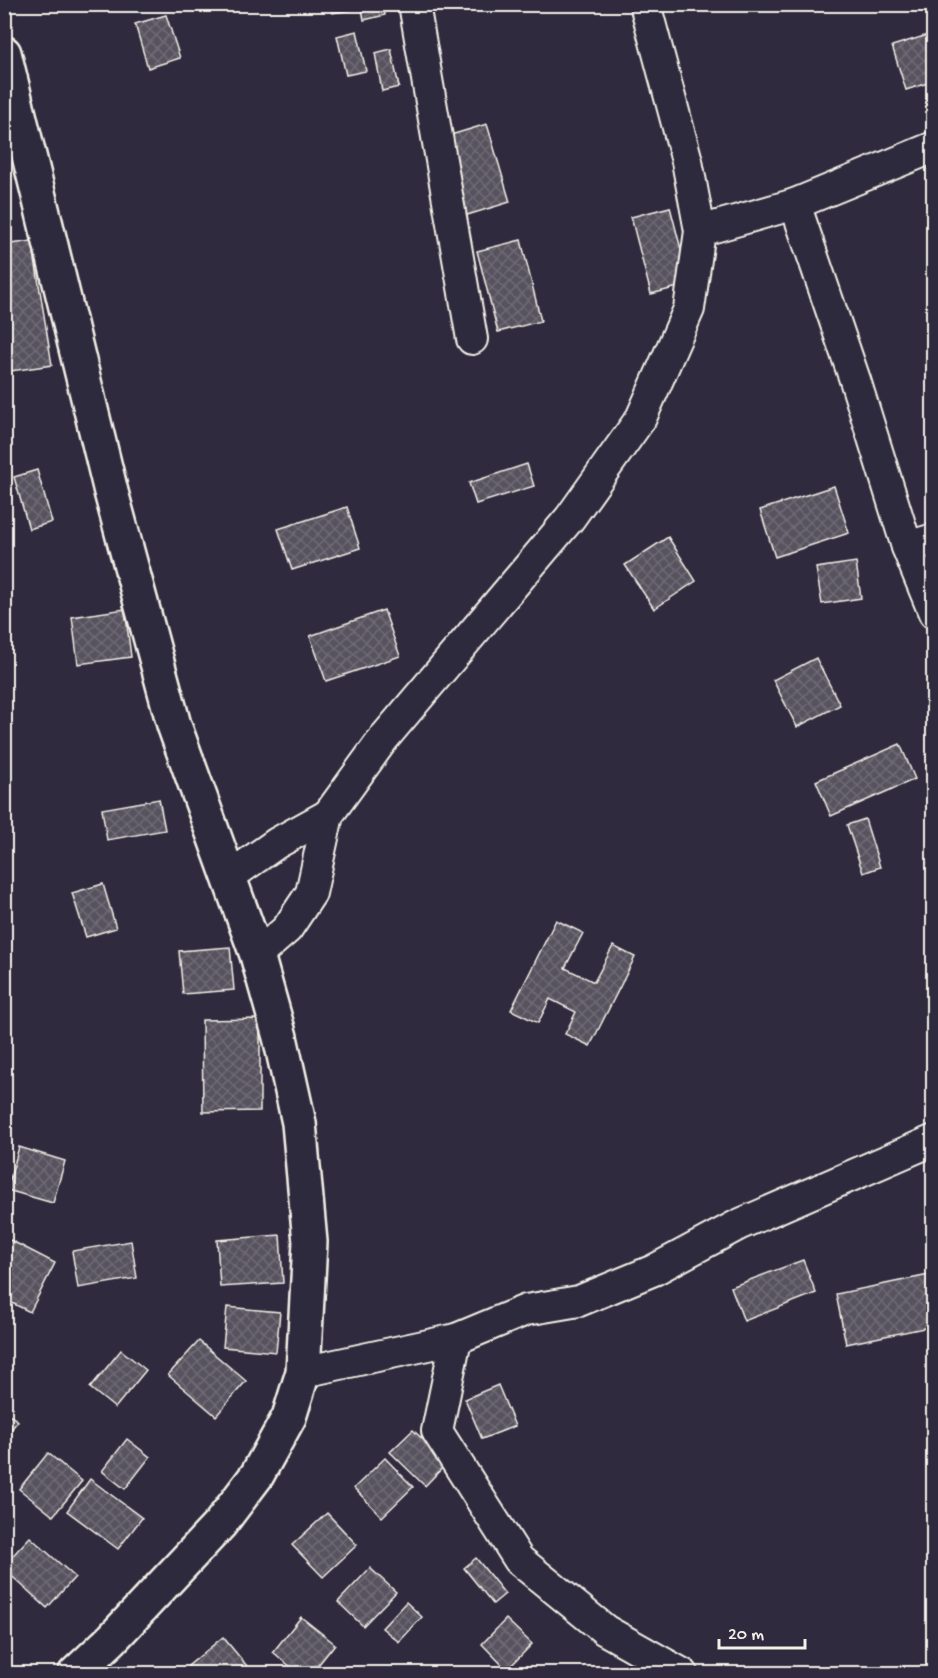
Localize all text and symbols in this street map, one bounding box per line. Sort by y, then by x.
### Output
scale bar [719,1612,804,1650]
text: 20 m [728,1625,764,1646]

